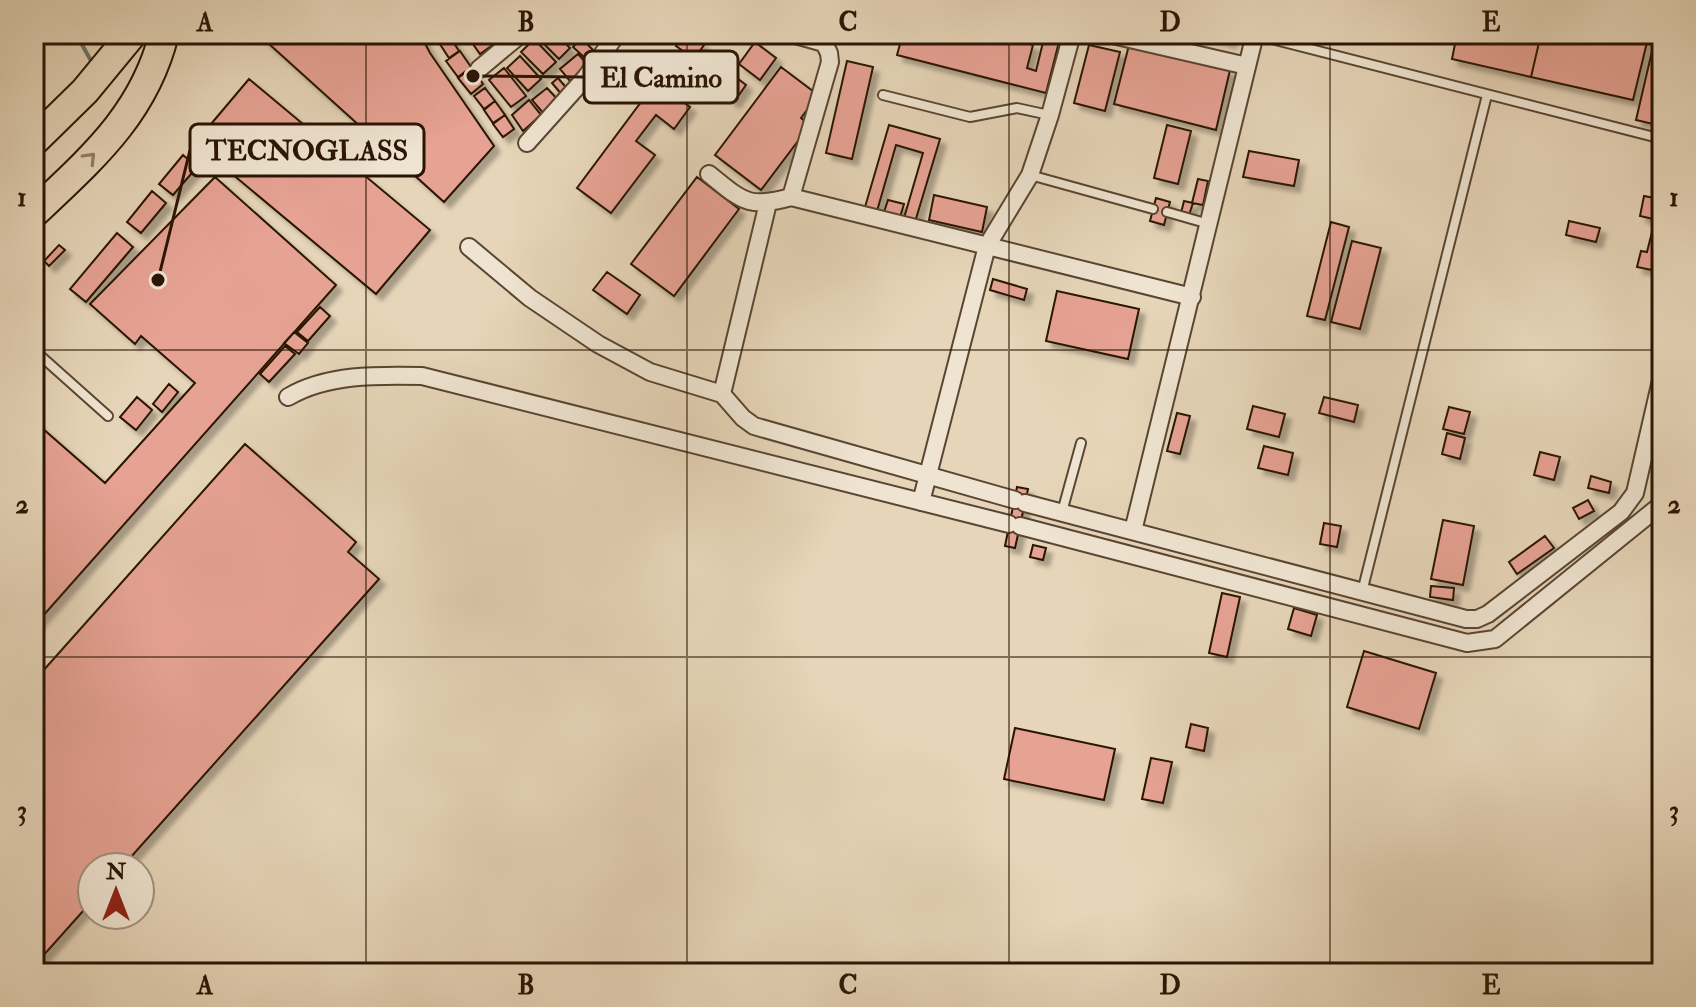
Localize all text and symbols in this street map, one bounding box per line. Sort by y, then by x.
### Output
text: A [196,7,214,39]
text: B [517,7,535,39]
text: C [838,7,858,39]
text: D [1159,7,1181,39]
text: E [1482,7,1501,39]
callout: El Camino [584,51,738,103]
text: El Camino [600,61,723,96]
callout: TECNOGLASS [190,124,424,176]
text: TECNOGLASS [205,134,408,169]
one-way arrow [81,153,95,168]
text: 1 [17,182,27,214]
text: 1 [1669,182,1679,214]
text: 2 [15,489,29,521]
text: 2 [1667,489,1681,521]
text: 3 [17,795,27,827]
text: 3 [1669,795,1679,827]
north arrow [76,851,156,931]
text: N [105,858,126,886]
text: A [196,970,214,1002]
text: B [517,970,535,1002]
text: C [838,970,858,1002]
text: D [1159,970,1181,1002]
text: E [1482,970,1501,1002]

